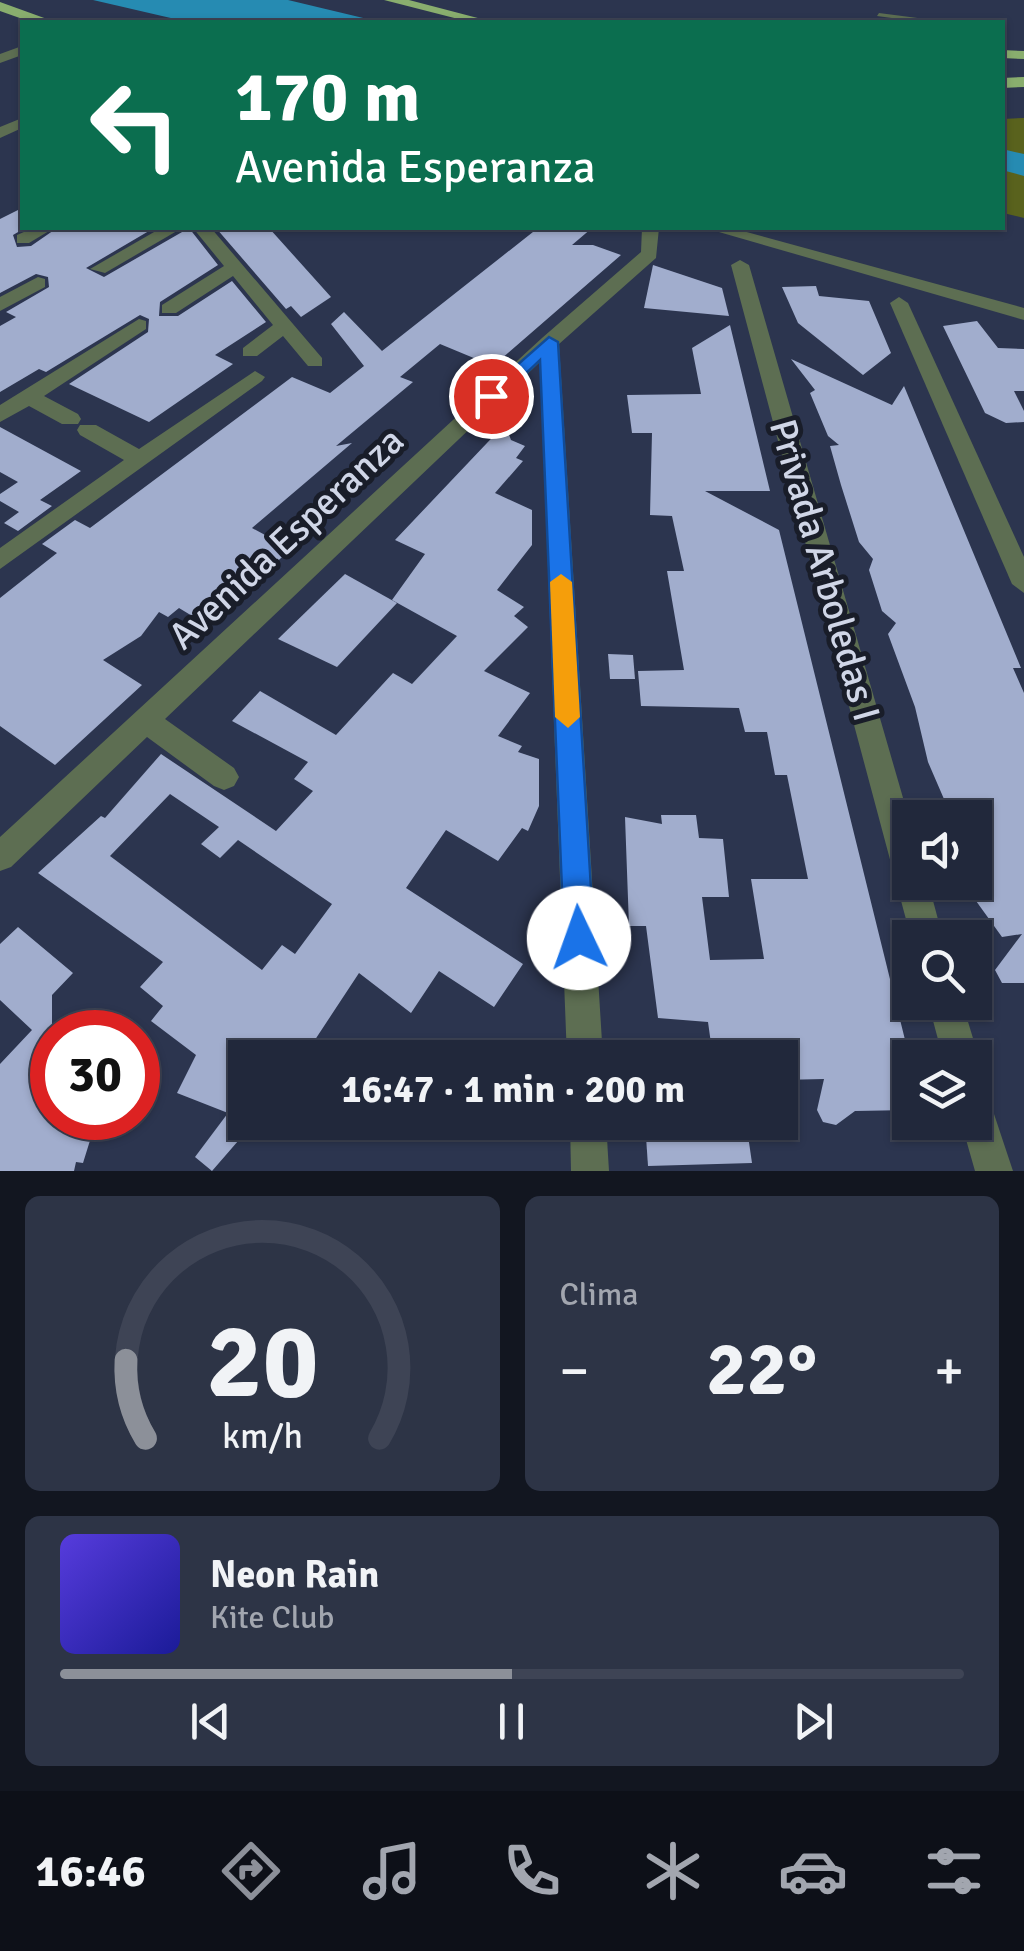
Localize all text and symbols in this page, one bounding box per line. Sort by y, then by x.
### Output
text: 170 m [235,54,420,140]
icon: left [70,60,200,190]
text: Avenida Esperanza [235,140,596,195]
pin [449,354,534,439]
icon: arrive [464,369,519,424]
street label: Privada Arboledas I [759,414,890,727]
street label: Avenida Esperanza [159,417,414,659]
map controls [892,800,992,1140]
button: sound [892,800,992,900]
position arrow [527,886,631,990]
button: search [892,920,992,1020]
speed limit sign: 30 [30,1010,160,1140]
button: layers [892,1040,992,1140]
text: 16:47 · 1 min · 200 m [341,1066,685,1113]
text: Clima [560,1275,638,1314]
text: 20 [206,1298,318,1426]
text: 22° [706,1323,817,1416]
text: − [560,1337,589,1405]
text: + [934,1337,964,1405]
text: km/h [222,1414,303,1458]
text: Neon Rain [210,1551,379,1598]
text: Kite Club [210,1598,334,1637]
icon: previous [183,1694,238,1749]
icon: pause [484,1694,539,1749]
icon: next [786,1694,841,1749]
icon: directions [216,1836,286,1906]
icon: music [357,1836,427,1906]
icon: phone [497,1836,567,1906]
icon: climate [638,1836,708,1906]
icon: car [778,1836,848,1906]
icon: filters [919,1836,989,1906]
text: 16:46 [35,1844,146,1899]

